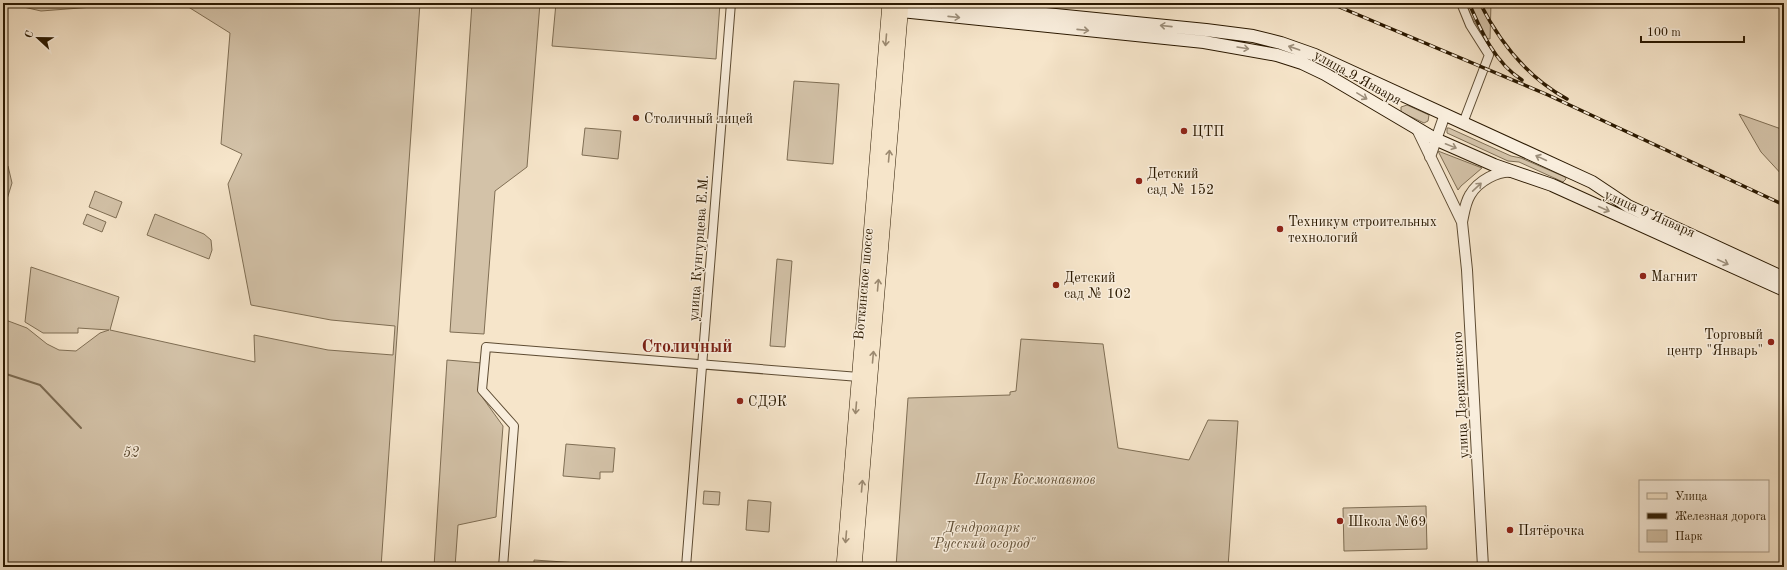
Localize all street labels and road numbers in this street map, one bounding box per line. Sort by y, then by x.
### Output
street label: улица 9 Января [1311,48,1404,108]
street label: улица Кунгурцева Е.М. [687,174,711,322]
street label: улица 9 Января [1602,188,1697,240]
street label: Воткинское шоссе [852,228,876,341]
street label: улица Дзержинского [1451,331,1471,459]

